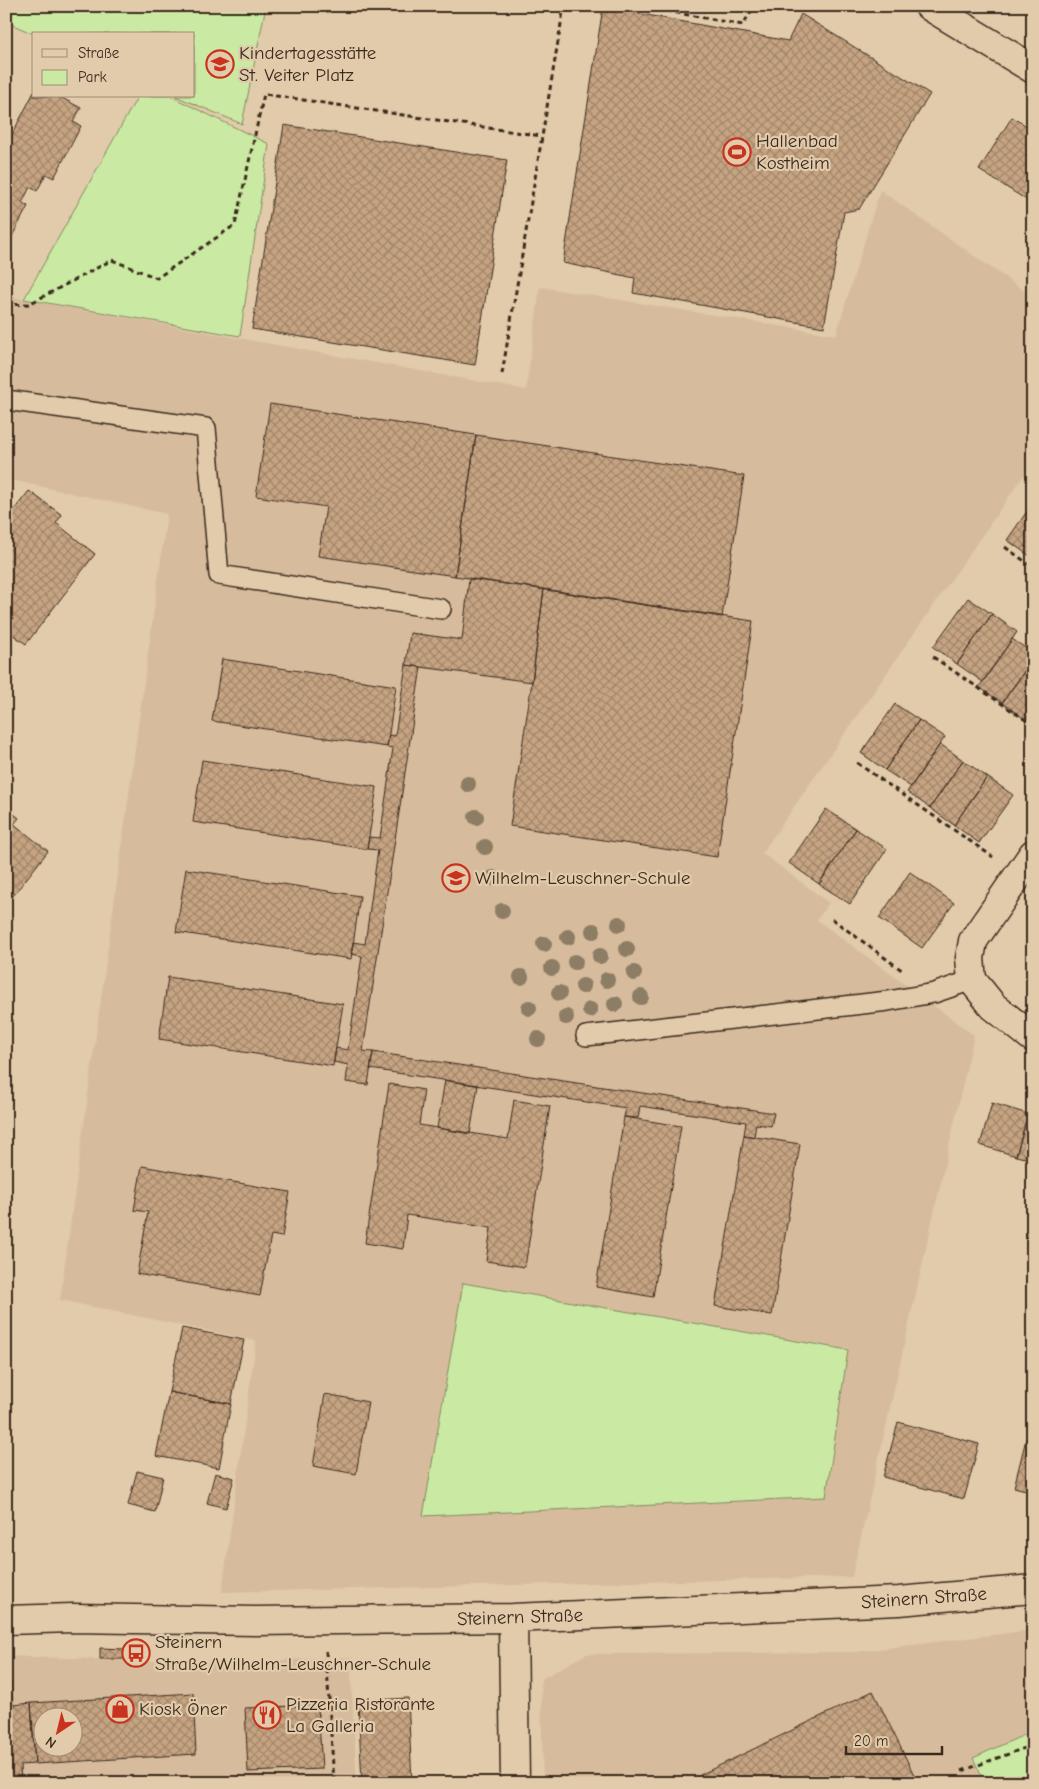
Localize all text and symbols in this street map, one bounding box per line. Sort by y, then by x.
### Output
legend [32,32,195,98]
place label: Kindertagesstätte St. Veiter Platz [239,42,376,86]
text: Straße [78,44,120,62]
school or university icon: Kindertagesstätte St. Veiter Platz [205,49,235,79]
text: Park [78,68,107,86]
place label: Hallenbad Kostheim [756,130,838,174]
sports icon: Hallenbad Kostheim [722,137,752,167]
school or university icon: Wilhelm-Leuschner-Schule [441,863,471,893]
place label: Wilhelm-Leuschner-Schule [475,867,690,889]
street label: Steinern Straße [860,1583,988,1613]
street label: Steinern Straße [457,1604,583,1630]
place label: Steinern Straße/Wilhelm-Leuschner-Schule [155,1631,431,1675]
bus stop icon: Steinern Straße/Wilhelm-Leuschner-Schule [121,1638,151,1668]
place label: Pizzeria Ristorante La Galleria [286,1693,435,1737]
shop icon: Kiosk Öner [105,1694,135,1724]
place label: Kiosk Öner [139,1698,228,1720]
restaurant icon: Pizzeria Ristorante La Galleria [252,1700,282,1730]
north arrow [32,1706,82,1756]
scale bar [846,1724,943,1756]
text: 20 m [854,1732,888,1750]
text: N [42,1733,59,1752]

